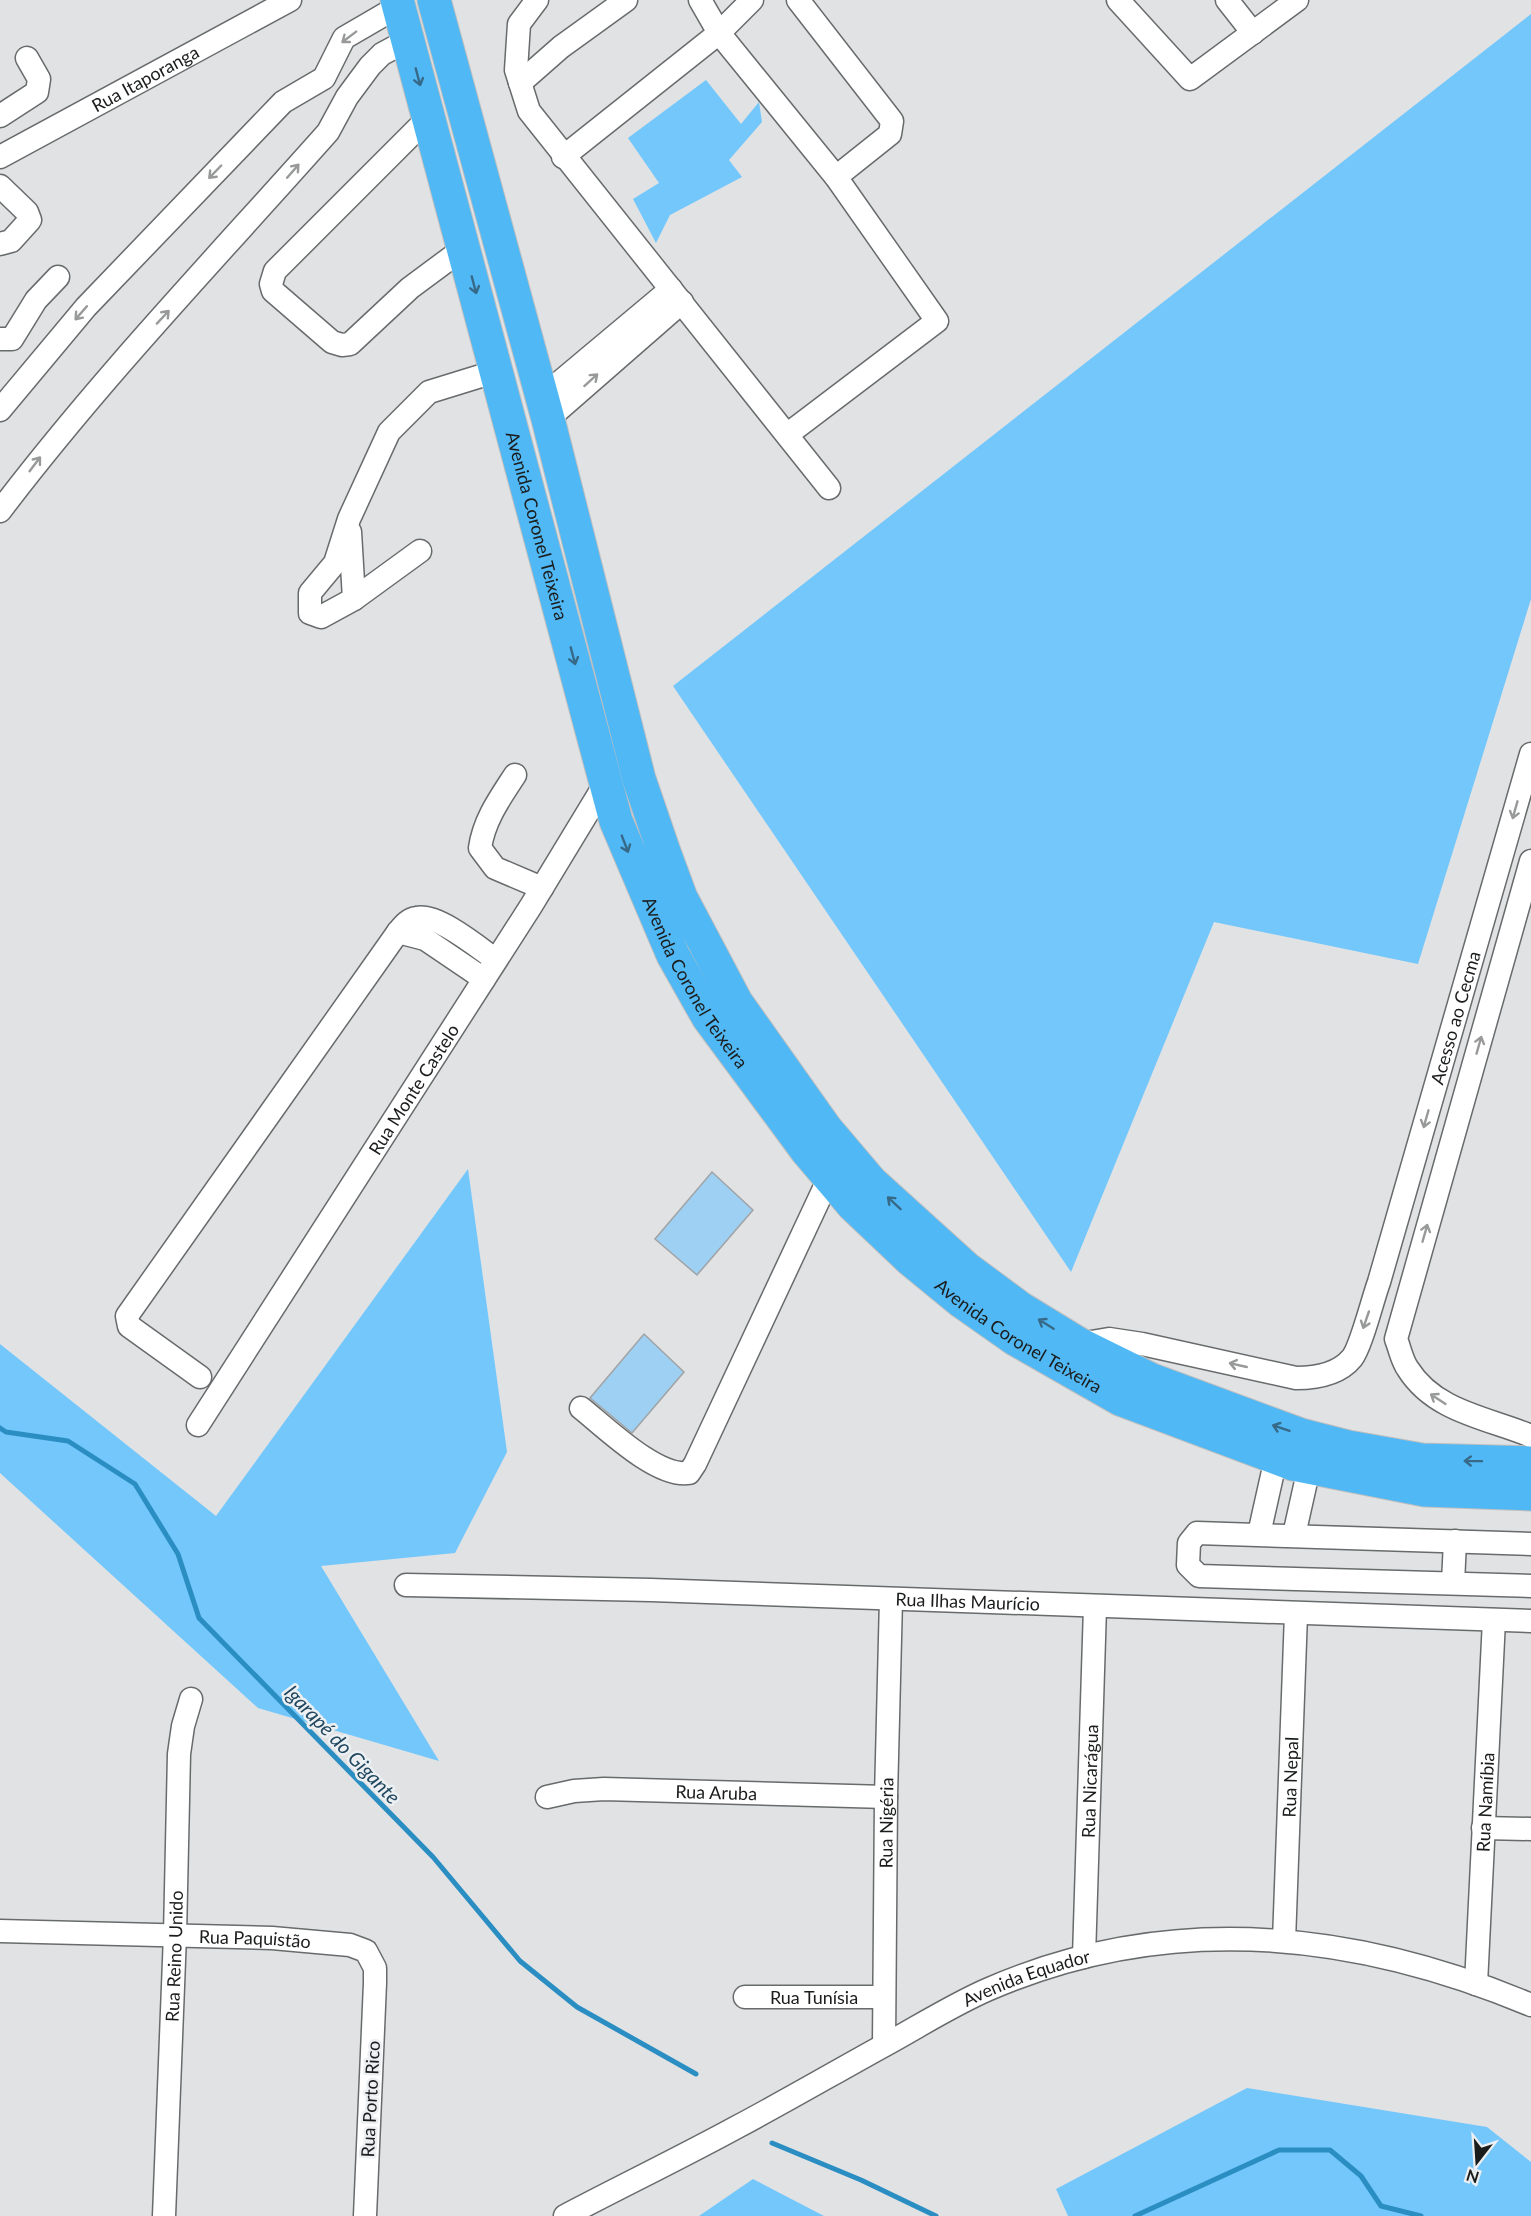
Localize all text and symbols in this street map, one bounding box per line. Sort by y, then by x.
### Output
one-way arrow [342,30,358,43]
street label: Rua Itaporanga [88,40,203,116]
one-way arrow [412,67,424,86]
one-way arrow [209,164,223,179]
one-way arrow [286,164,300,179]
one-way arrow [469,275,480,294]
one-way arrow [74,305,88,320]
one-way arrow [156,310,170,325]
one-way arrow [583,373,598,387]
street label: Avenida Coronel Teixeira [502,429,573,622]
one-way arrow [29,457,42,473]
one-way arrow [567,647,579,666]
one-way arrow [1509,800,1520,819]
one-way arrow [620,834,631,853]
street label: Avenida Coronel Teixeira [638,893,753,1072]
street label: Acesso ao Cecma [1425,948,1485,1087]
street label: Rua Monte Castelo [363,1020,463,1159]
one-way arrow [1473,1036,1485,1055]
one-way arrow [1420,1109,1431,1128]
one-way arrow [886,1196,901,1210]
one-way arrow [1420,1224,1431,1243]
street label: Avenida Coronel Teixeira [931,1274,1106,1397]
one-way arrow [1359,1310,1370,1329]
one-way arrow [1038,1318,1055,1330]
one-way arrow [1229,1359,1248,1371]
one-way arrow [1430,1392,1447,1404]
one-way arrow [1272,1422,1291,1433]
one-way arrow [1463,1456,1483,1467]
street label: Rua Ilhas Maurício [895,1588,1040,1615]
water label: Igarapé do Gigante [280,1679,406,1809]
street label: Rua Nicarágua [1077,1724,1102,1838]
street label: Rua Nepal [1278,1736,1302,1818]
street label: Rua Namíbia [1472,1752,1498,1853]
street label: Rua Nigéria [874,1777,897,1869]
street label: Rua Aruba [675,1780,757,1804]
street label: Rua Reino Unido [161,1890,187,2022]
street label: Rua Paquistão [199,1925,312,1952]
street label: Avenida Equador [959,1945,1092,2011]
street label: Rua Tunísia [770,1986,858,2008]
street label: Rua Porto Rico [356,2040,384,2158]
north arrow [1447,2132,1507,2192]
text: N [1464,2166,1481,2188]

